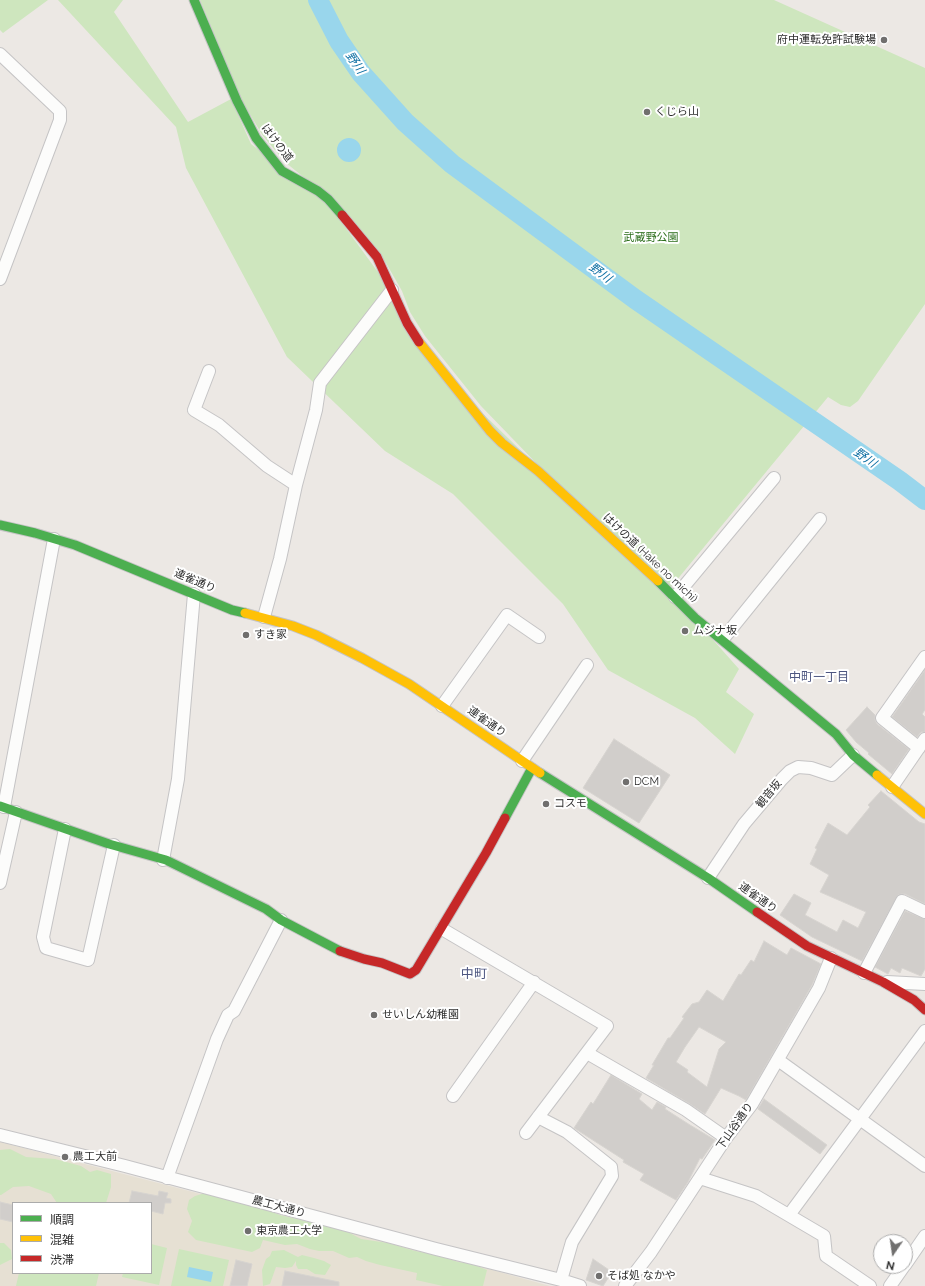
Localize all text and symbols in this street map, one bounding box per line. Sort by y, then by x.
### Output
place label: 府中運転免許試験場 [777,33,876,47]
marker: 府中運転免許試験場 [879,35,889,45]
water label: 野川 [342,49,368,77]
place label: くじら山 [655,105,699,119]
marker: くじら山 [642,107,652,117]
street label: はけの道 [258,121,296,165]
park label: 武蔵野公園 [624,231,678,245]
water label: 野川 [586,260,614,286]
water label: 野川 [851,445,879,471]
street label: はけの道 (Hake no michi) [600,511,700,605]
street label: 連雀通り [172,566,218,596]
place label: ムジナ坂 [693,624,737,638]
marker: ムジナ坂 [680,626,690,636]
place label: すき家 [254,628,287,642]
marker: すき家 [241,630,251,640]
district label: 中町一丁目 [789,670,849,684]
street label: 連雀通り [465,704,509,740]
place label: DCM [634,775,659,789]
marker: DCM [621,777,631,787]
street label: 観音坂 [753,777,785,811]
place label: コスモ [554,797,587,811]
marker: コスモ [541,799,551,809]
street label: 連雀通り [736,880,780,916]
district label: 中町 [461,966,487,982]
place label: せいしん幼稚園 [382,1008,459,1022]
marker: せいしん幼稚園 [369,1010,379,1020]
street label: 下山谷通り [714,1100,756,1152]
place label: 農工大前 [73,1150,117,1164]
marker: 農工大前 [60,1152,70,1162]
street label: 農工大通り [251,1194,307,1220]
legend [12,1202,152,1274]
text: 順調 [50,1213,74,1227]
place label: 東京農工大学 [256,1224,322,1238]
marker: 東京農工大学 [243,1226,253,1236]
text: 混雑 [50,1233,74,1247]
north arrow [873,1234,913,1274]
text: 渋滞 [50,1253,74,1267]
text: N [885,1258,896,1272]
place label: そば処 なかや [607,1269,676,1283]
marker: そば処 なかや [594,1271,604,1281]

